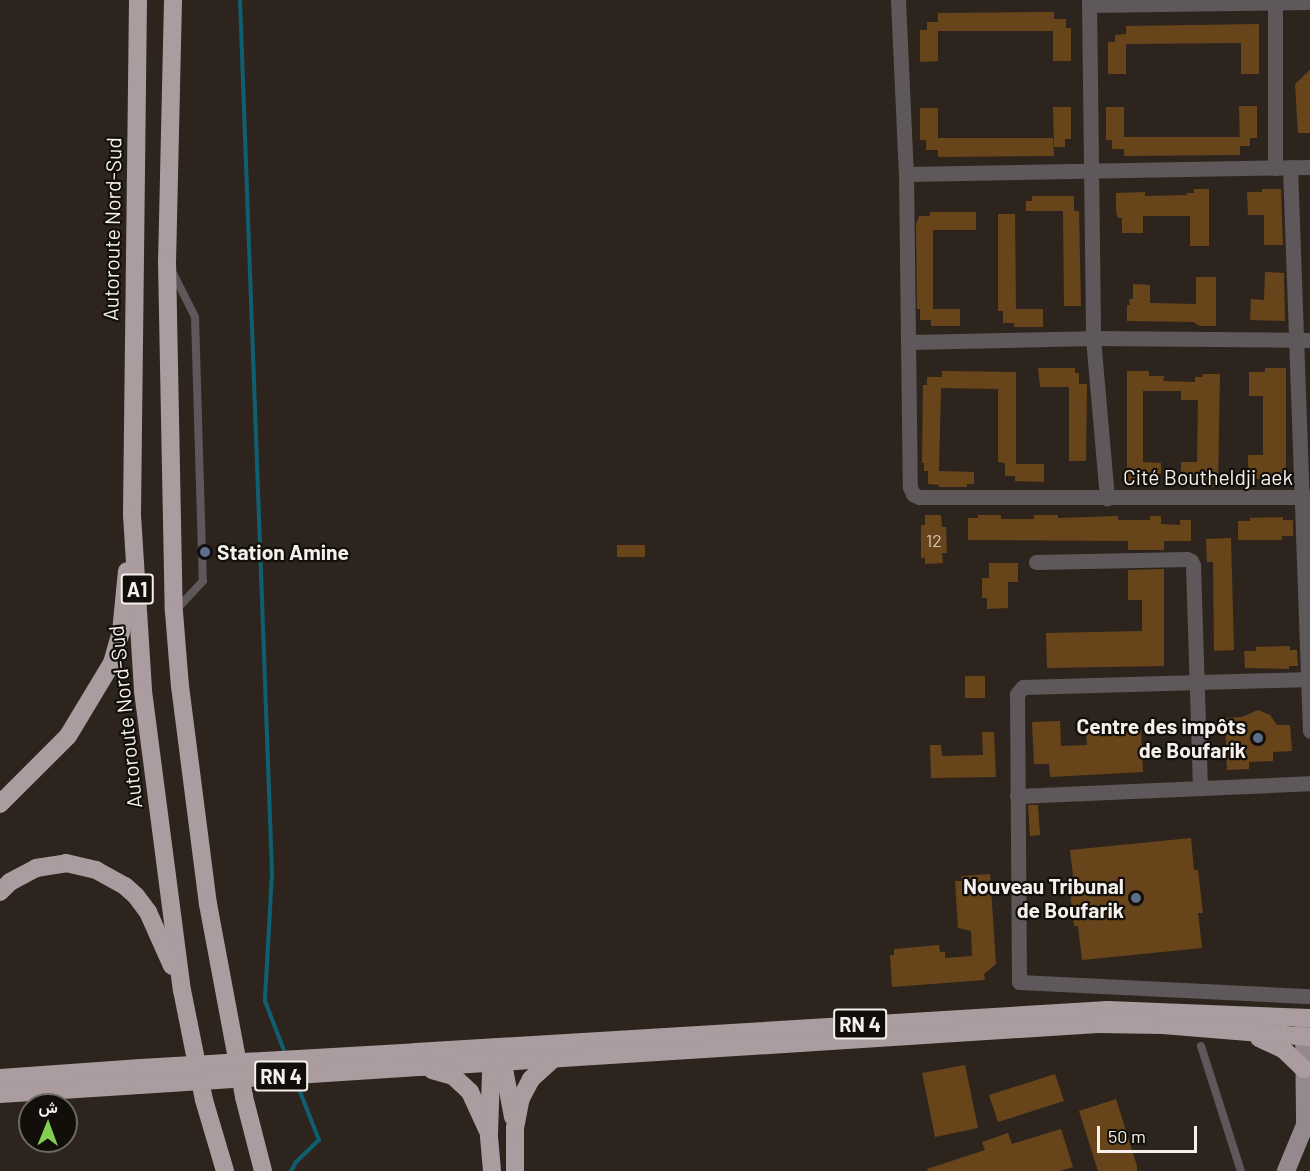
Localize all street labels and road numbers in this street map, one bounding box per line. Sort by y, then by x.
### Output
street label: Autoroute Nord-Sud [98,137,126,321]
street label: Cité Boutheldji aek [1123,464,1293,490]
road number: A1 [120,572,154,606]
street label: Autoroute Nord-Sud [103,624,147,810]
road number: RN 4 [833,1007,887,1041]
road number: RN 4 [254,1059,308,1093]

